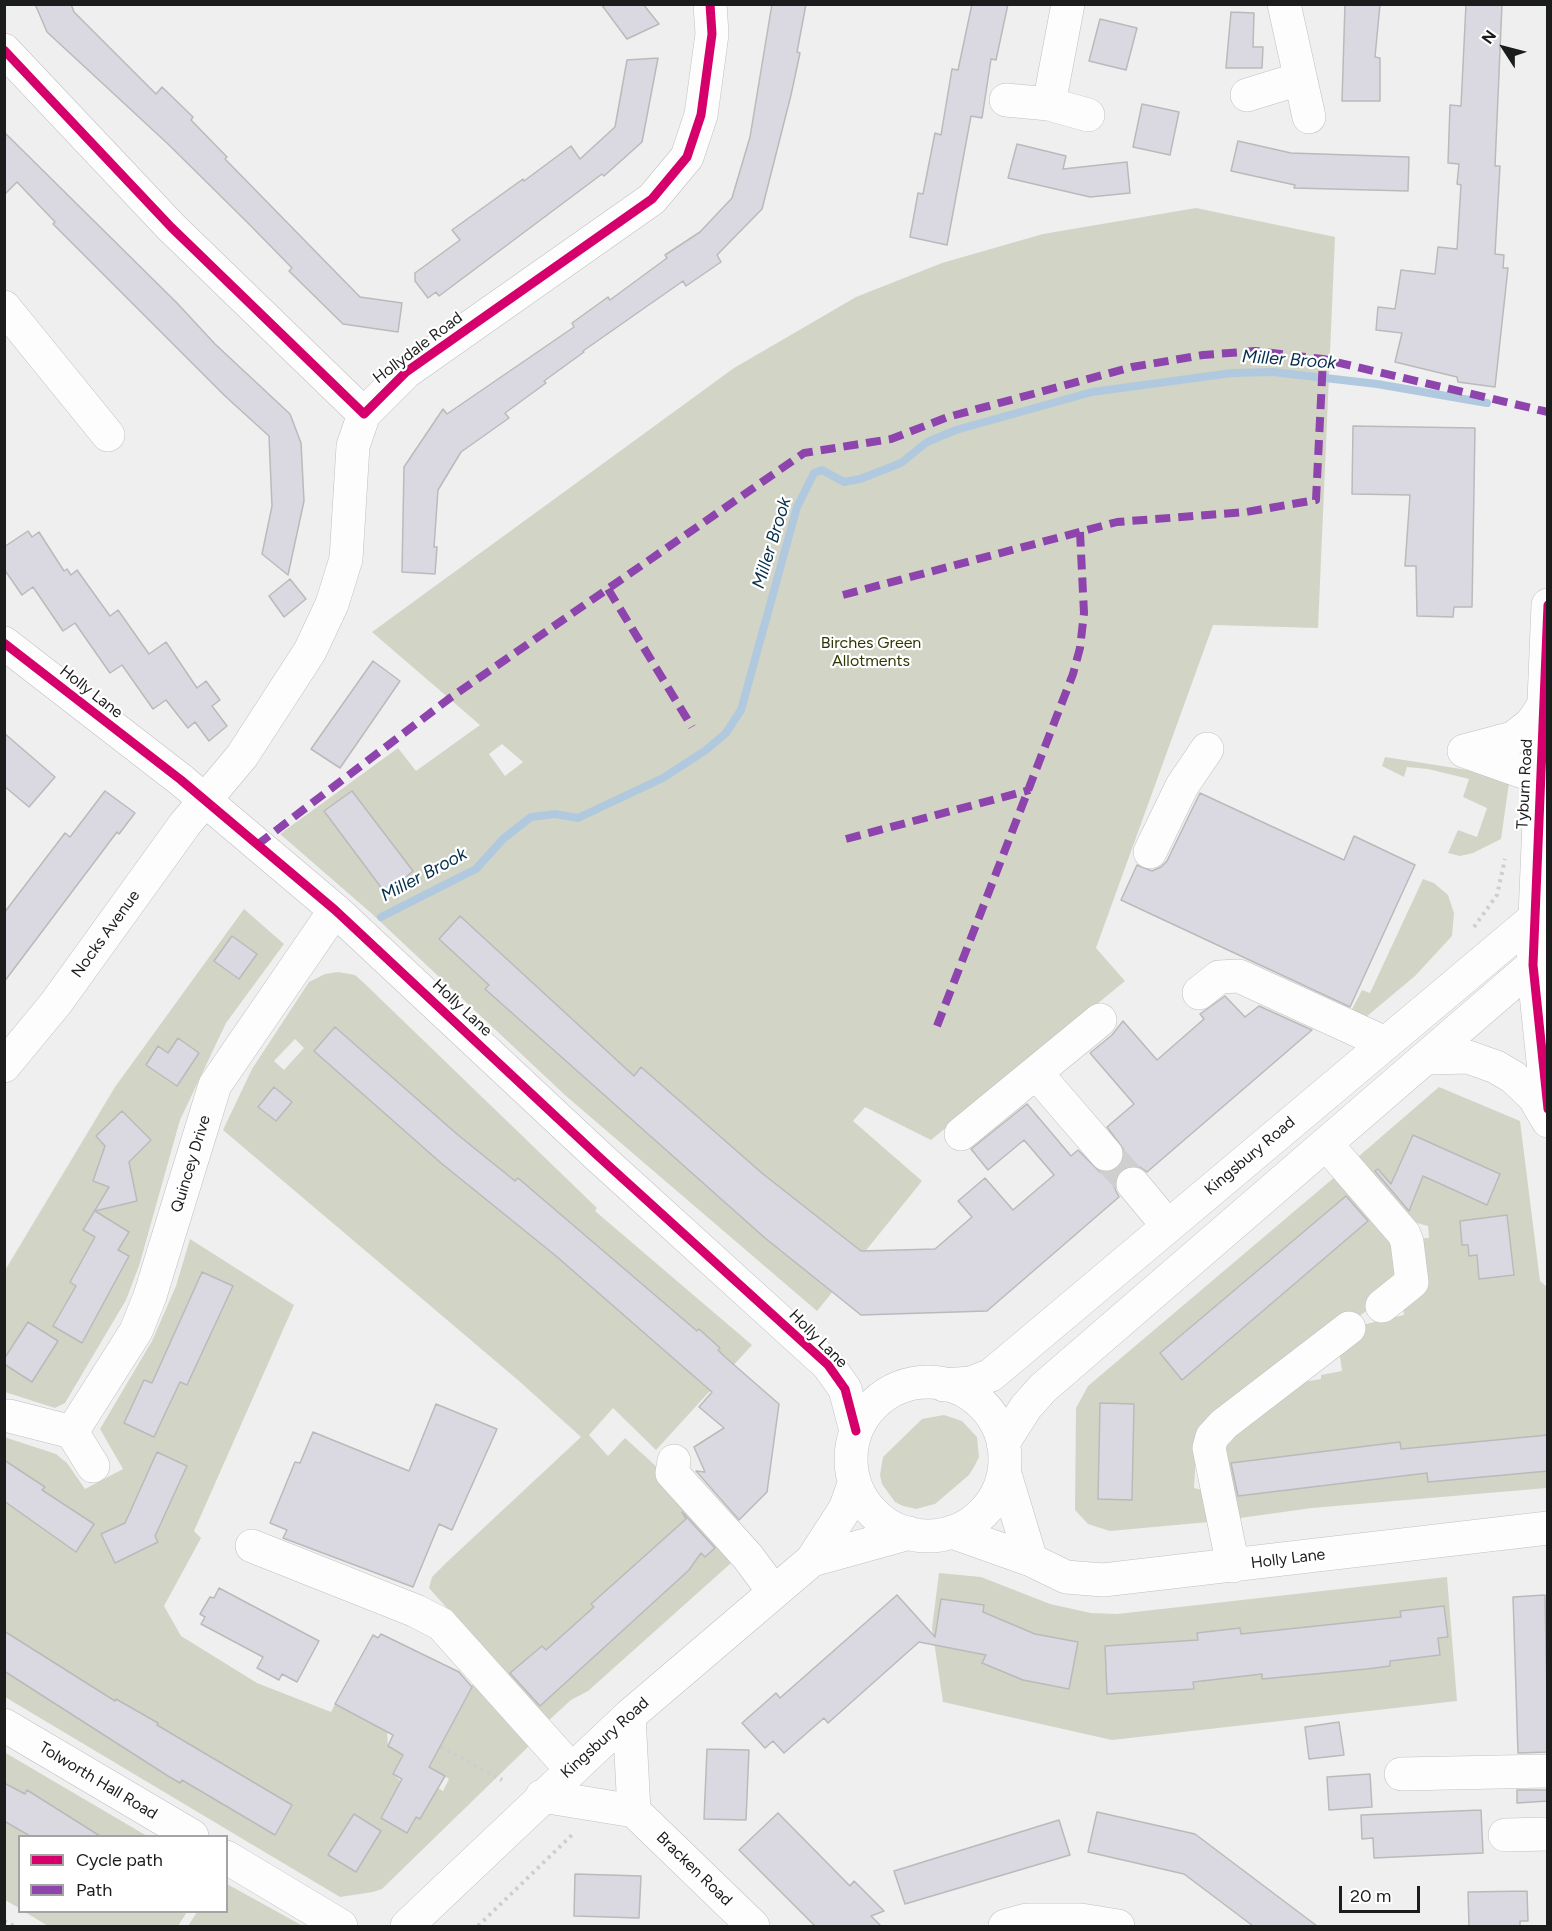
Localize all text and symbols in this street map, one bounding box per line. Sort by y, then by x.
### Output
north arrow [1474,18,1534,78]
text: N [1478,27,1500,48]
street label: Hollydale Road [369,308,467,388]
water label: Miller Brook [1241,346,1337,374]
water label: Miller Brook [748,495,796,591]
park label: Birches Green Allotments [821,633,921,671]
street label: Holly Lane [56,661,126,723]
street label: Tyburn Road [1513,738,1537,830]
water label: Miller Brook [377,843,471,907]
street label: Nocks Avenue [68,886,144,982]
street label: Holly Lane [428,975,496,1041]
street label: Quincey Drive [167,1113,215,1215]
street label: Kingsbury Road [1201,1113,1299,1199]
street label: Holly Lane [785,1306,851,1372]
street label: Holly Lane [1250,1545,1326,1573]
street label: Kingsbury Road [557,1693,653,1783]
street label: Tolworth Hall Road [35,1738,161,1824]
street label: Bracken Road [652,1828,736,1910]
legend [18,1835,228,1913]
text: Cycle path [76,1849,163,1871]
scale bar [1342,1874,1423,1912]
text: Path [76,1879,112,1901]
text: 20 m [1350,1885,1391,1907]

